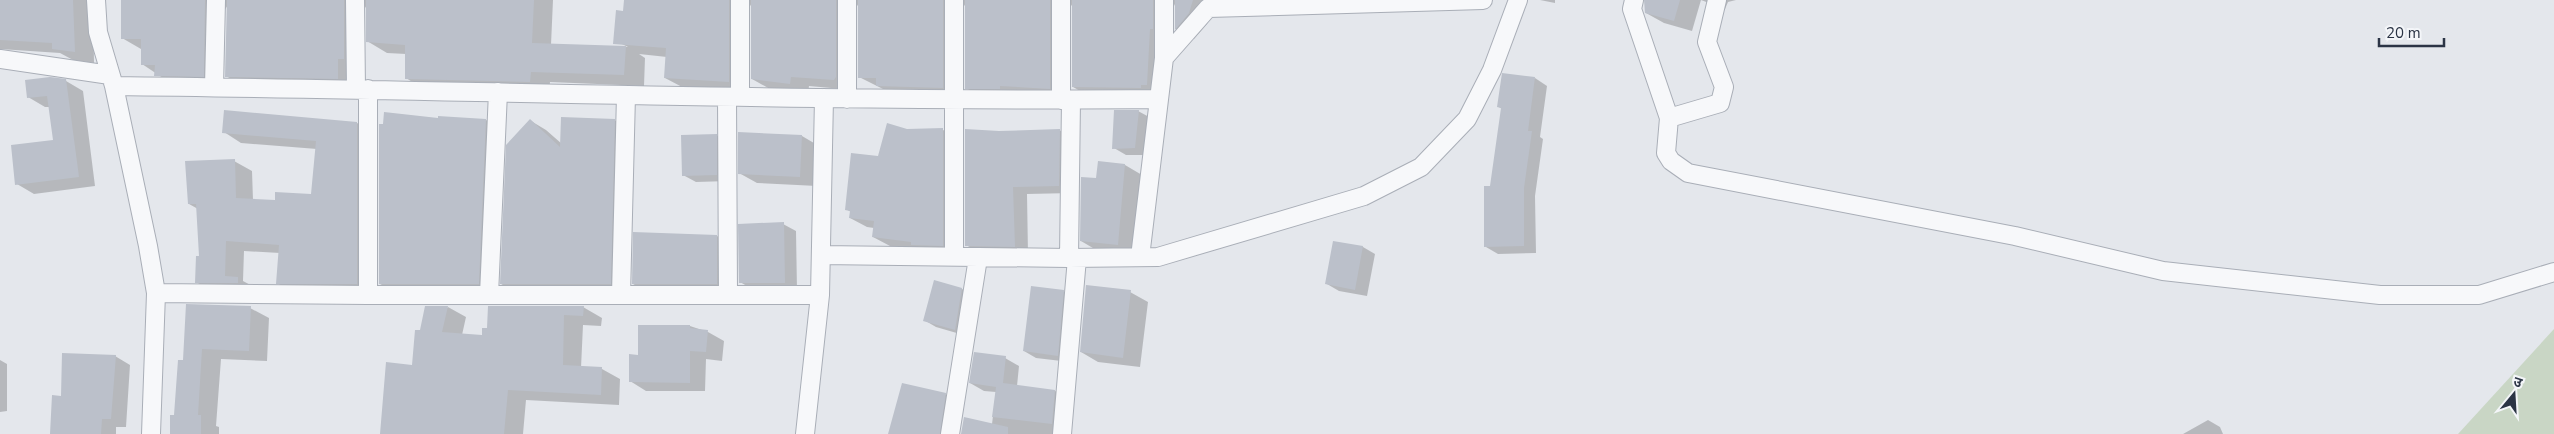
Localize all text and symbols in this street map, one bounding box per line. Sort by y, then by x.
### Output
scale bar [2379,15,2444,47]
text: 20 m [2386,23,2421,43]
north arrow [2489,369,2539,419]
text: उ [2511,372,2525,393]

